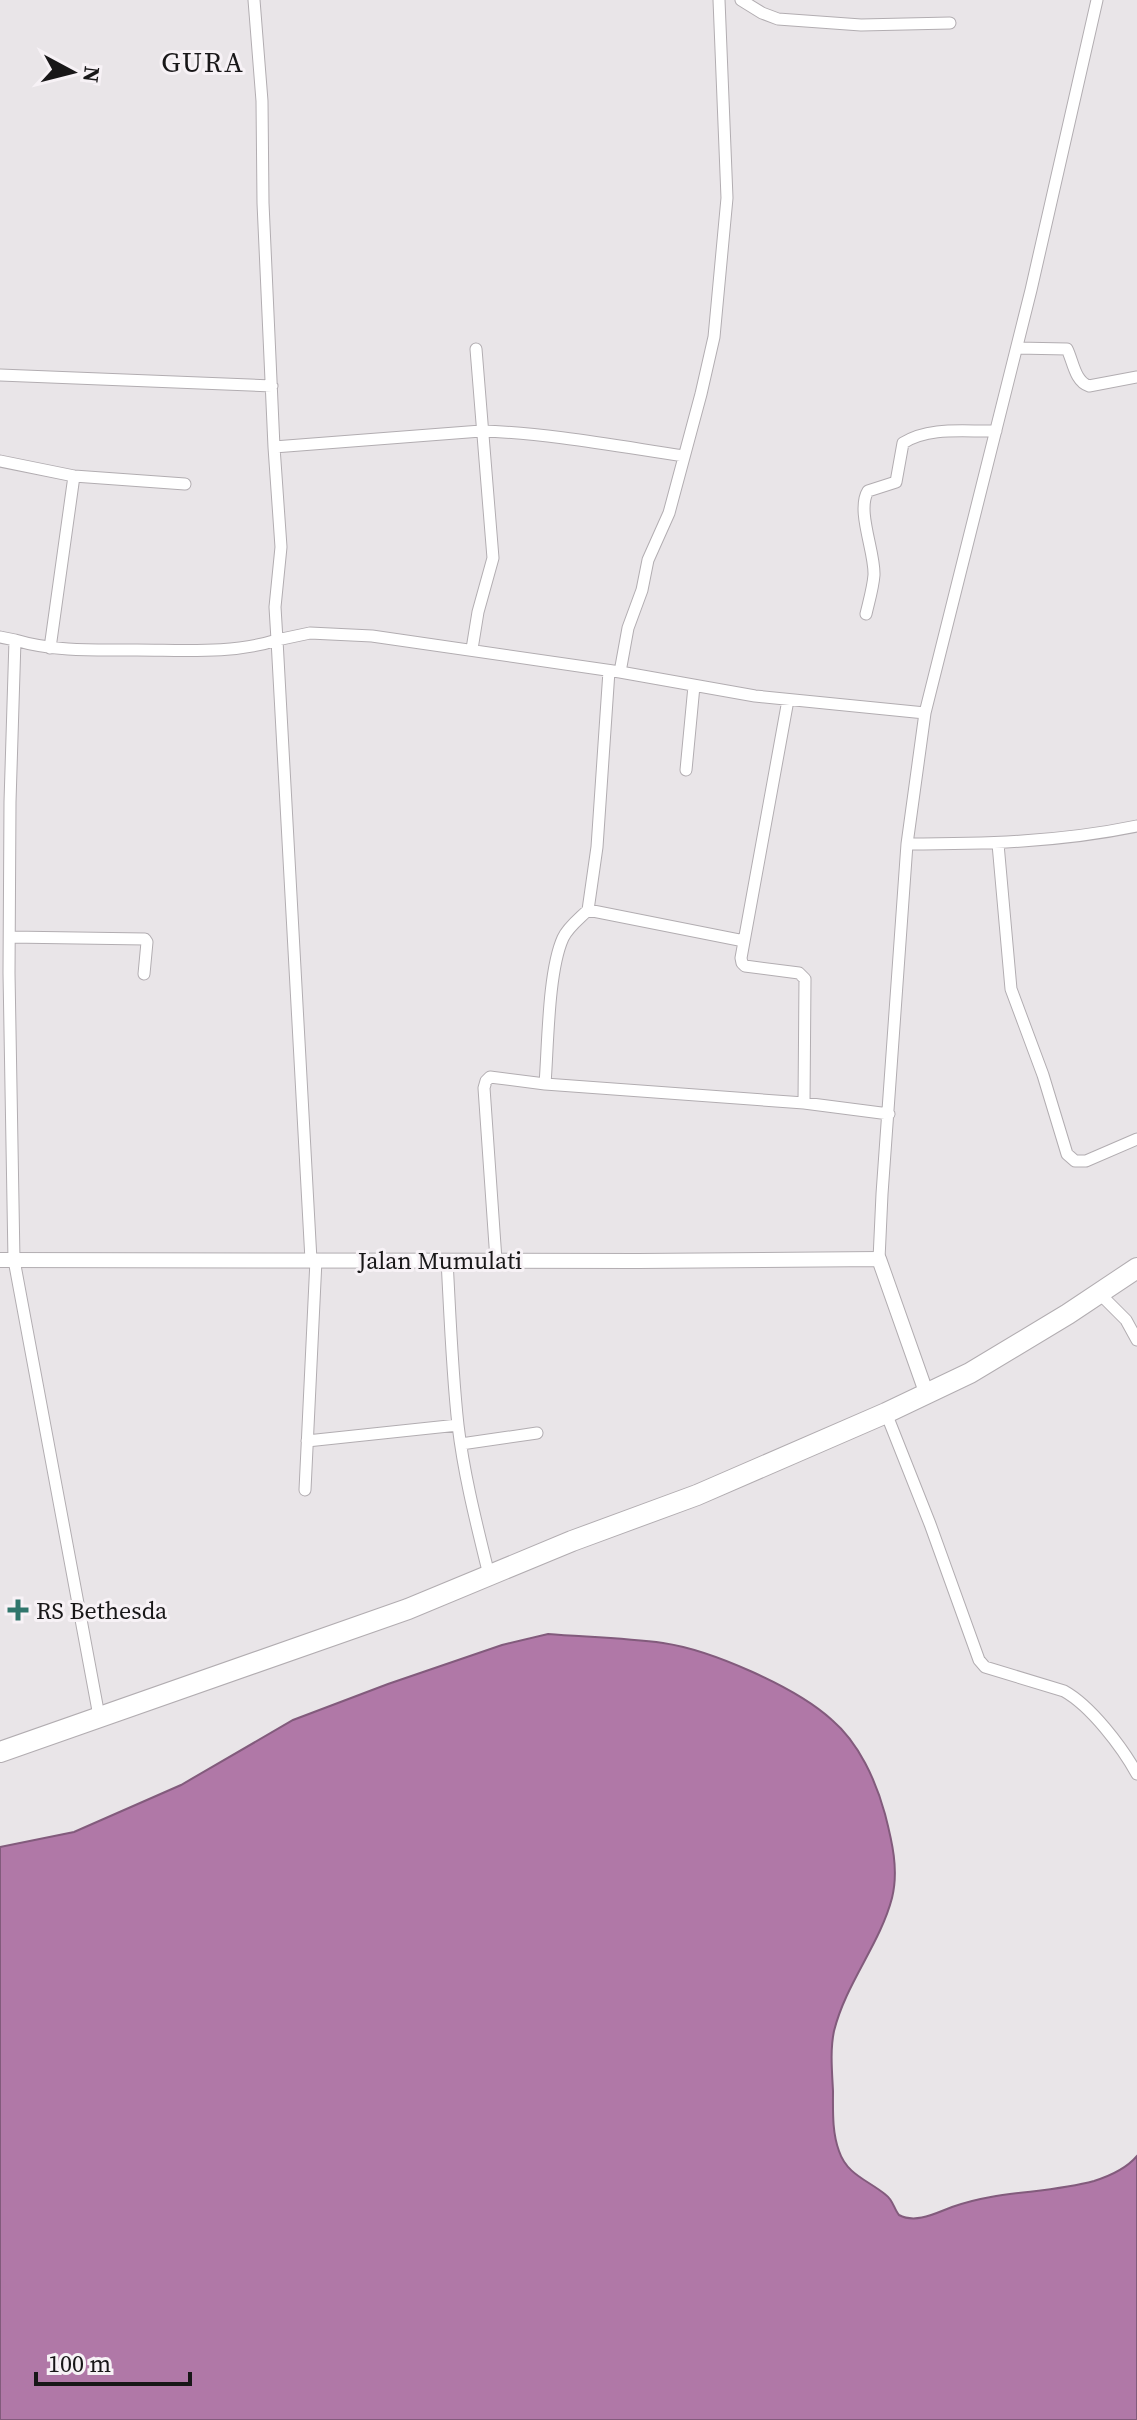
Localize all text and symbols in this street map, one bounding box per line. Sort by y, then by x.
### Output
north arrow [32,32,112,112]
district label: GURA [161,43,245,81]
text: N [76,65,108,84]
street label: Jalan Mumulati [357,1244,522,1277]
place label: RS Bethesda [36,1594,168,1627]
marker: RS Bethesda [7,1599,29,1621]
scale bar [36,2336,190,2386]
text: 100 m [48,2347,111,2380]

